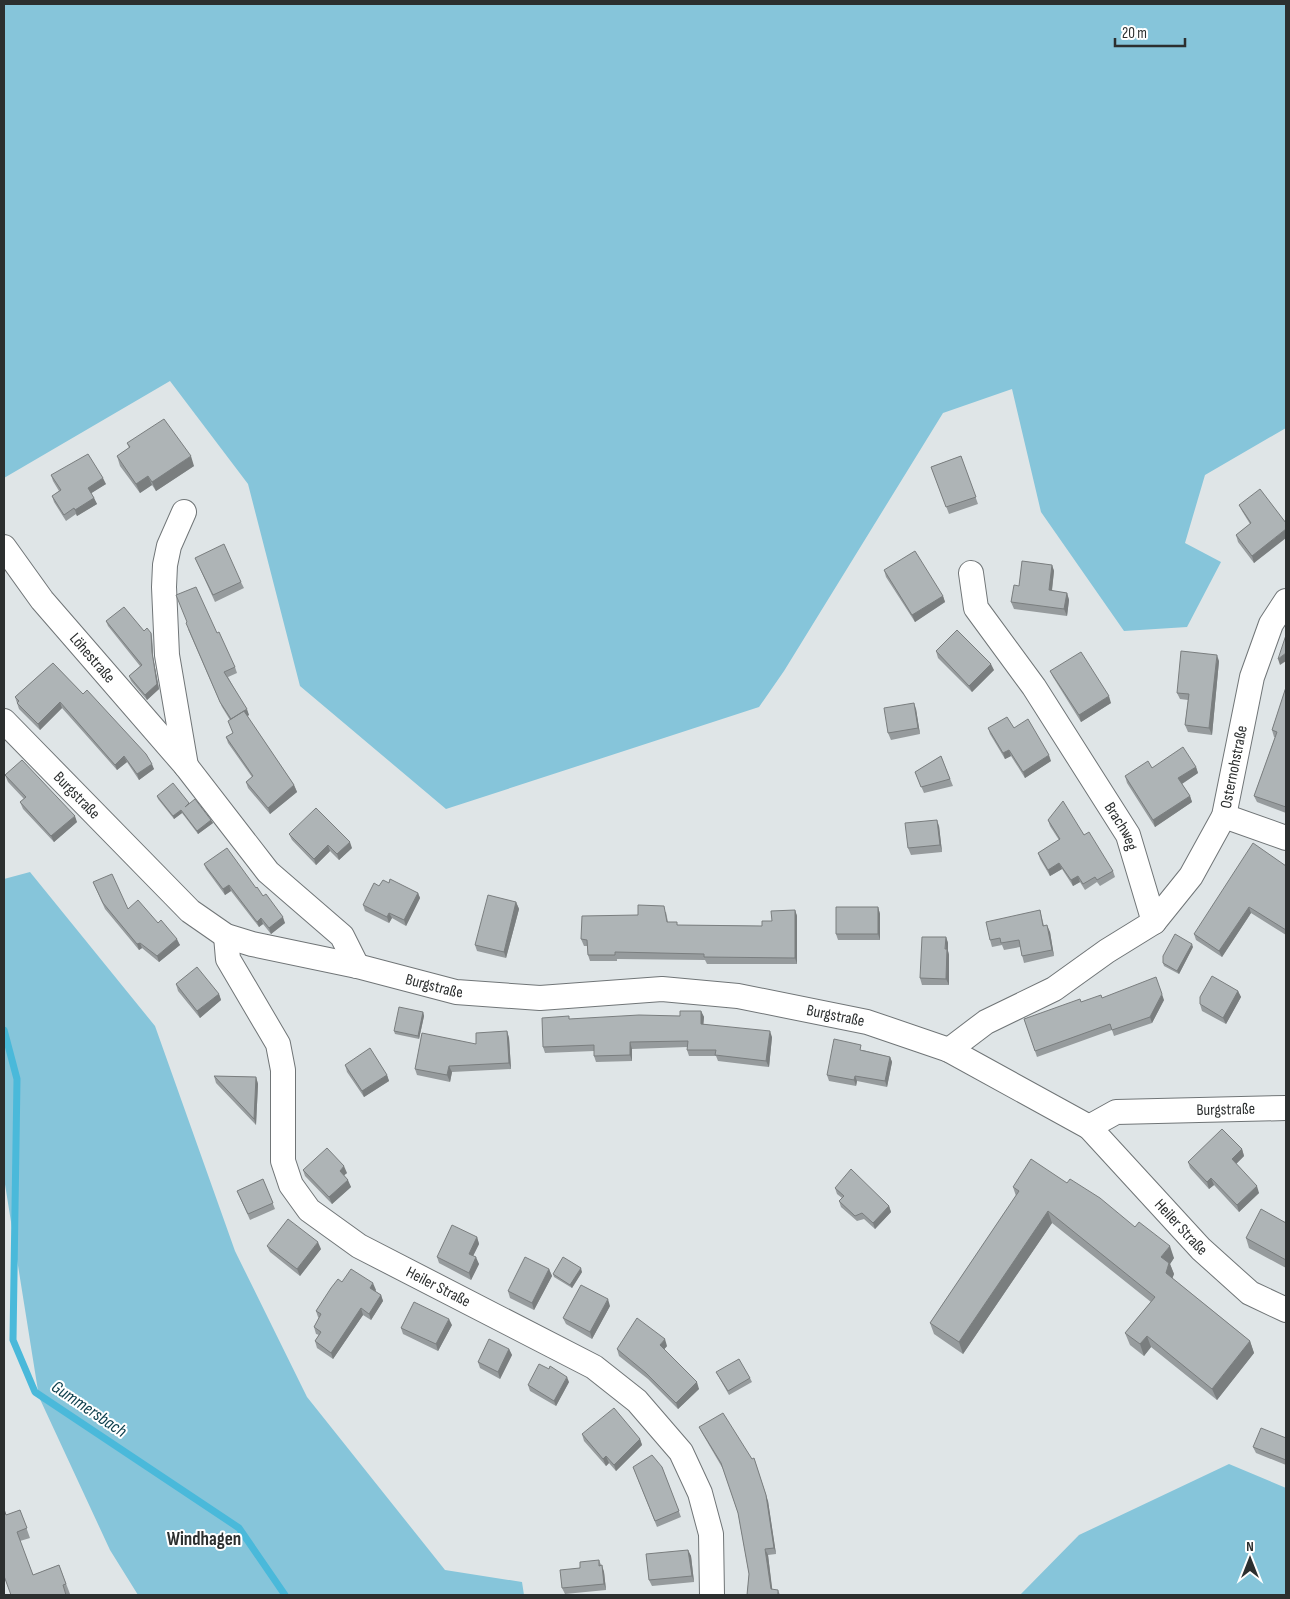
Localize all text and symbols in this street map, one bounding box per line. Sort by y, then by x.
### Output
scale bar [1115,15,1185,47]
text: 20 m [1122,24,1147,43]
street label: Löhestraße [65,629,119,687]
street label: Osternohstraße [1216,724,1252,810]
street label: Burgstraße [49,768,104,823]
street label: Brachweg [1100,799,1142,853]
street label: Burgstraße [403,970,463,1002]
street label: Burgstraße [805,1001,866,1031]
street label: Burgstraße [1196,1099,1255,1120]
street label: Heiler Straße [1150,1195,1211,1260]
street label: Heiler Straße [403,1262,473,1311]
water label: Gummersbach [47,1376,131,1442]
district label: Windhagen [167,1528,241,1551]
north arrow [1225,1534,1275,1584]
text: N [1246,1538,1254,1555]

